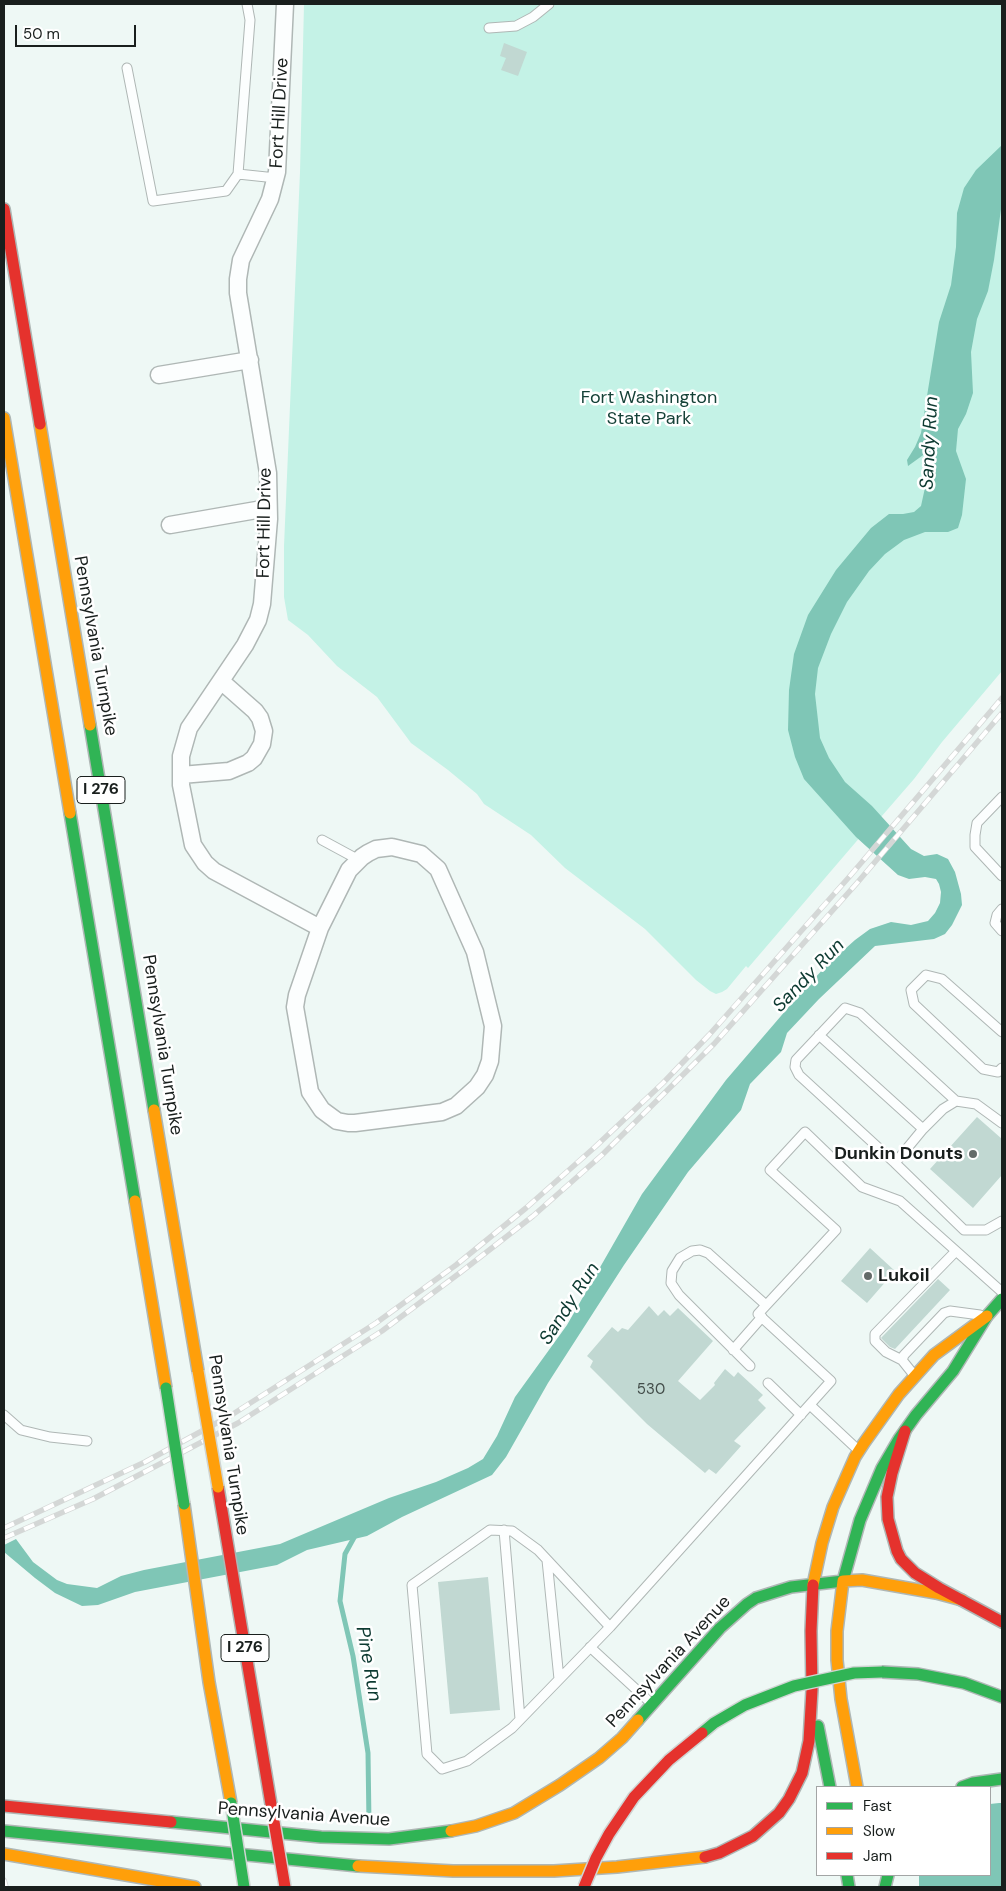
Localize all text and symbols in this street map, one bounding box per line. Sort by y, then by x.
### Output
scale bar [18,15,139,47]
text: 50 m [23,24,60,44]
street label: Fort Hill Drive [266,57,294,169]
park label: Fort Washington State Park [581,387,717,429]
water label: Sandy Run [916,396,944,490]
street label: Fort Hill Drive [253,468,277,578]
street label: Pennsylvania Turnpike [69,554,121,738]
road number: I 276 [77,776,125,804]
water label: Sandy Run [768,934,850,1018]
street label: Pennsylvania Turnpike [137,953,187,1137]
place label: Dunkin Donuts [834,1143,963,1165]
marker: Dunkin Donuts [967,1148,979,1160]
water label: Sandy Run [535,1259,605,1349]
place label: Lukoil [878,1265,930,1287]
marker: Lukoil [862,1270,874,1282]
street label: Pennsylvania Turnpike [203,1353,253,1537]
house number: 530 [637,1381,665,1399]
street label: Pennsylvania Avenue [602,1591,736,1733]
water label: Pine Run [350,1625,386,1703]
road number: I 276 [221,1635,269,1662]
legend [816,1786,991,1876]
text: Fast [863,1796,892,1816]
street label: Pennsylvania Avenue [217,1798,391,1832]
text: Slow [863,1821,895,1841]
text: Jam [863,1846,892,1866]

